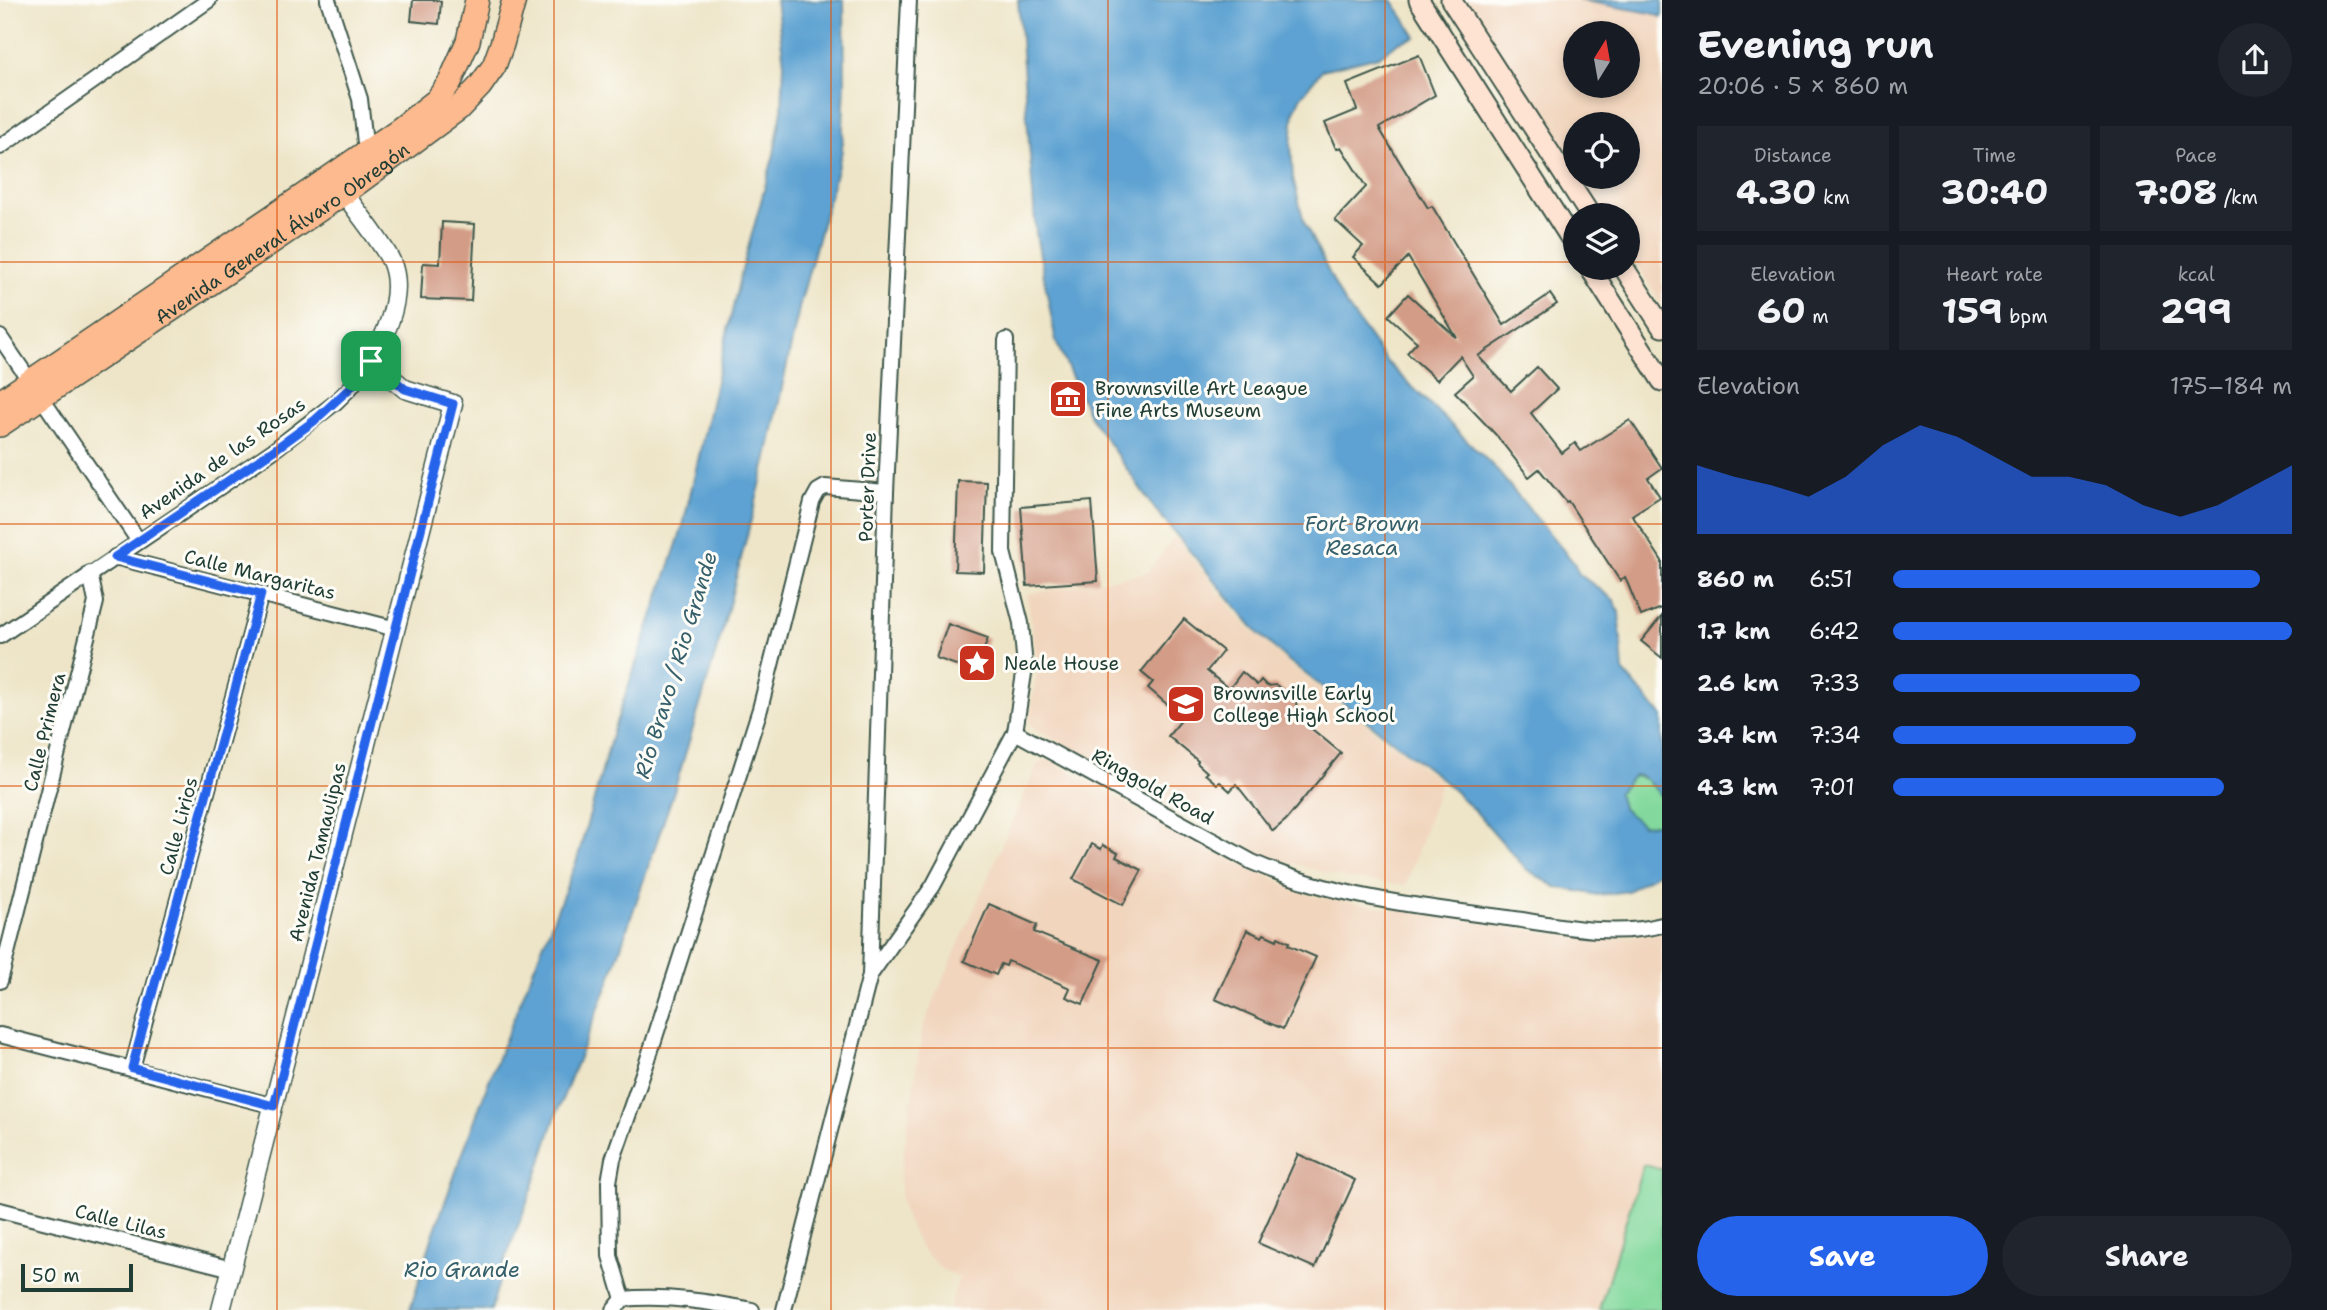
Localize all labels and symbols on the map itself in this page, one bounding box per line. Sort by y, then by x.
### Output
north arrow [1563,21,1640,98]
street label: Avenida General Álvaro Obregón [150,137,414,330]
pin [341,331,401,391]
place label: Brownsville Art League Fine Arts Museum [1095,376,1308,423]
museum icon: Brownsville Art League Fine Arts Museum [1047,378,1089,420]
street label: Avenida de las Rosas [134,392,310,525]
street label: Porter Drive [853,431,882,543]
water label: Fort Brown Resaca [1305,510,1419,562]
street label: Calle Margaritas [182,544,338,605]
water label: Río Bravo / Rio Grande [628,548,724,782]
place icon: Neale House [956,642,998,684]
place label: Neale House [1004,651,1119,676]
street label: Calle Primera [18,670,71,794]
place label: Brownsville Early College High School [1213,681,1395,728]
school or university icon: Brownsville Early College High School [1165,683,1207,725]
street label: Ringgold Road [1087,743,1218,830]
street label: Avenida Tamaulipas [283,760,352,944]
street label: Calle Lirios [153,774,204,878]
street label: Calle Lilas [72,1198,169,1245]
water label: Rio Grande [404,1256,520,1284]
scale bar [21,1261,133,1293]

